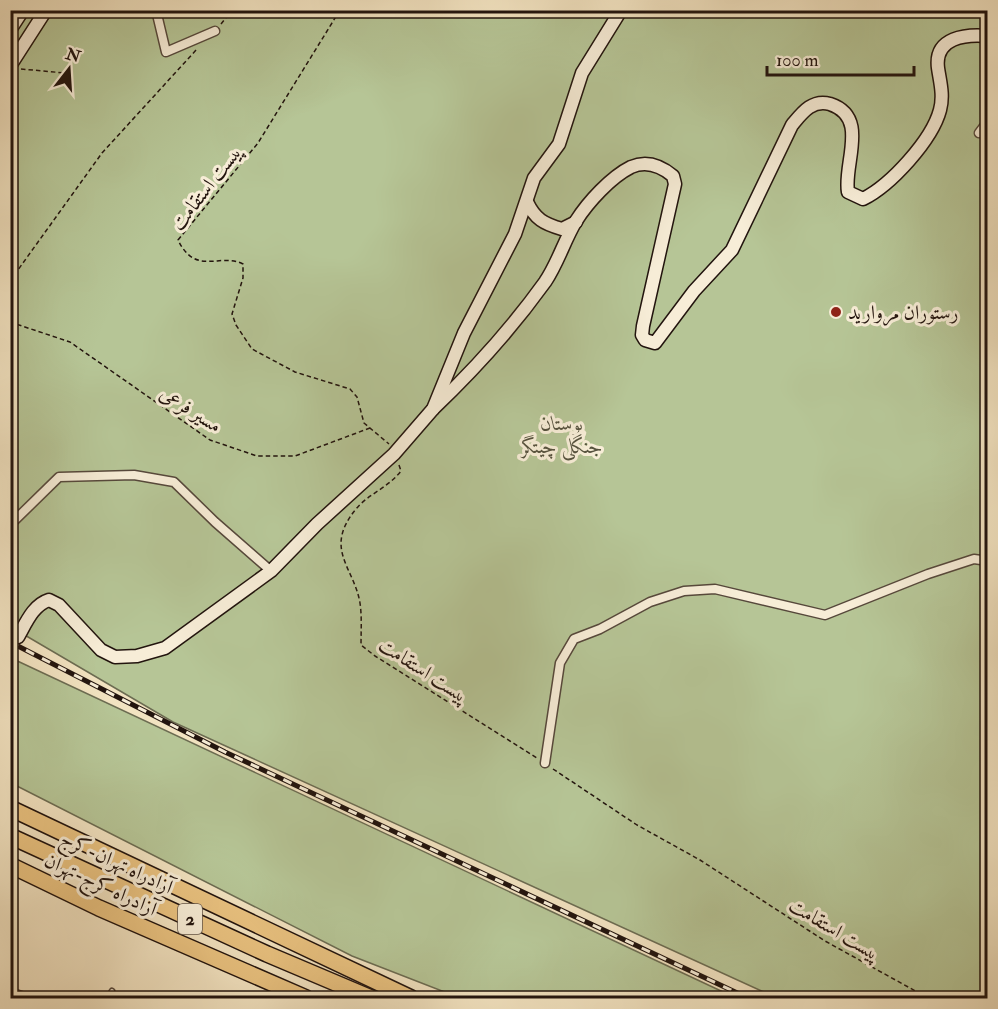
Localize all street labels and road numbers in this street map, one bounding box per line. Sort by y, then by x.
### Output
street label: پیست استقامت [165,139,249,236]
street label: مسیر فرعی [155,381,226,438]
street label: پیست استقامت [373,632,474,710]
street label: آزادراه تهران-کرج [54,825,179,905]
street label: آزادراه کرج-تهران [38,847,163,927]
street label: پیست استقامت [784,892,885,967]
road number: 2 [178,904,202,934]

